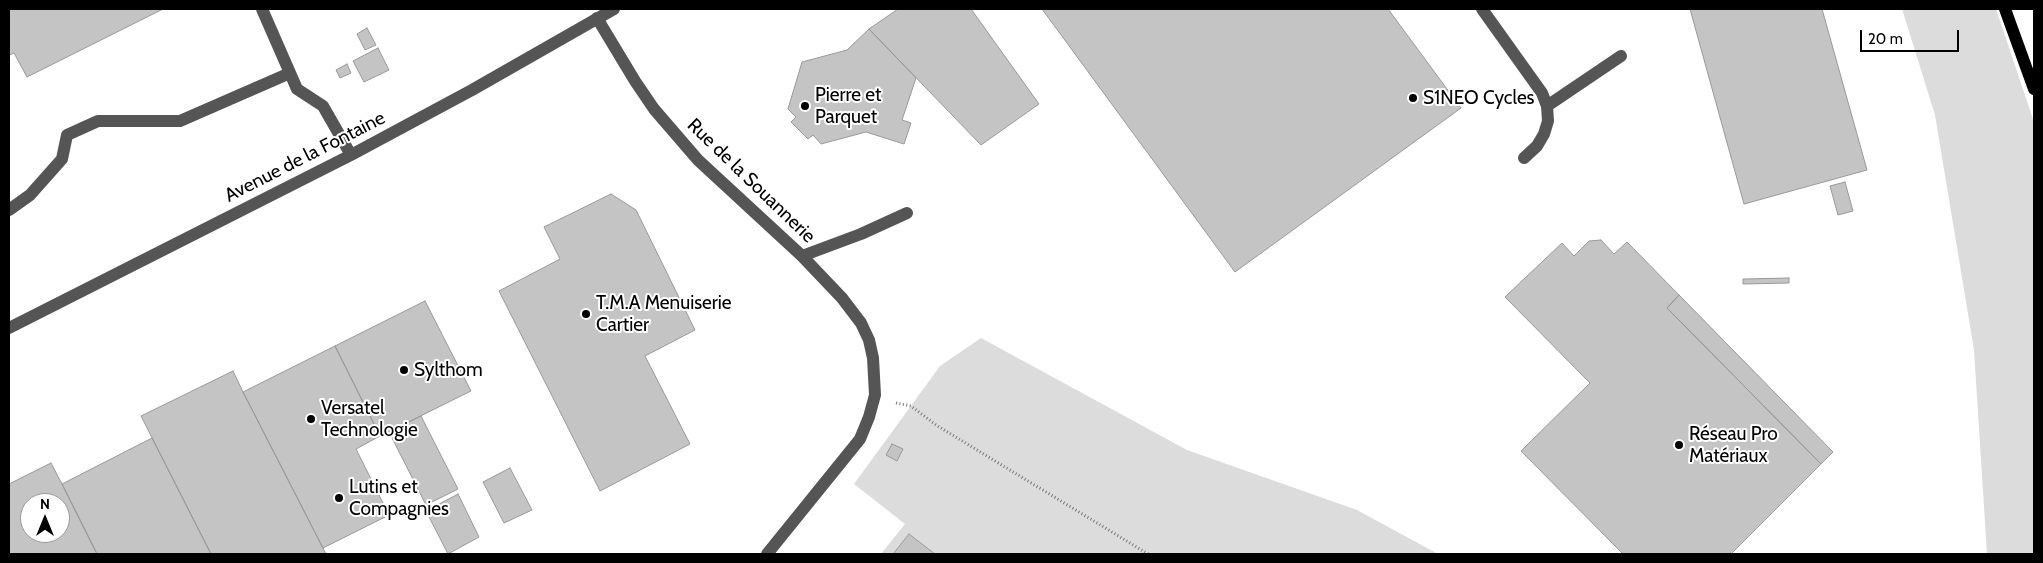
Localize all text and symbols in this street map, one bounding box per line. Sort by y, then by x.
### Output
scale bar [1863,20,1962,52]
text: 20 m [1868,30,1903,48]
place label: Pierre et Parquet [815,84,881,128]
place label: S1NEO Cycles [1423,87,1534,109]
marker: S1NEO Cycles [1407,92,1419,104]
marker: Pierre et Parquet [799,100,811,112]
street label: Avenue de la Fontaine [221,107,389,207]
street label: Rue de la Souannerie [682,114,820,248]
place label: T.M.A Menuiserie Cartier [596,292,732,336]
marker: T.M.A Menuiserie Cartier [580,308,592,320]
place label: Sylthom [414,359,483,381]
marker: Sylthom [398,364,410,376]
place label: Versatel Technologie [321,397,418,441]
marker: Versatel Technologie [305,413,317,425]
place label: Réseau Pro Matériaux [1689,423,1778,467]
marker: Réseau Pro Matériaux [1673,439,1685,451]
place label: Lutins et Compagnies [349,476,449,520]
marker: Lutins et Compagnies [333,492,345,504]
north arrow [20,493,70,543]
text: N [40,495,50,513]

